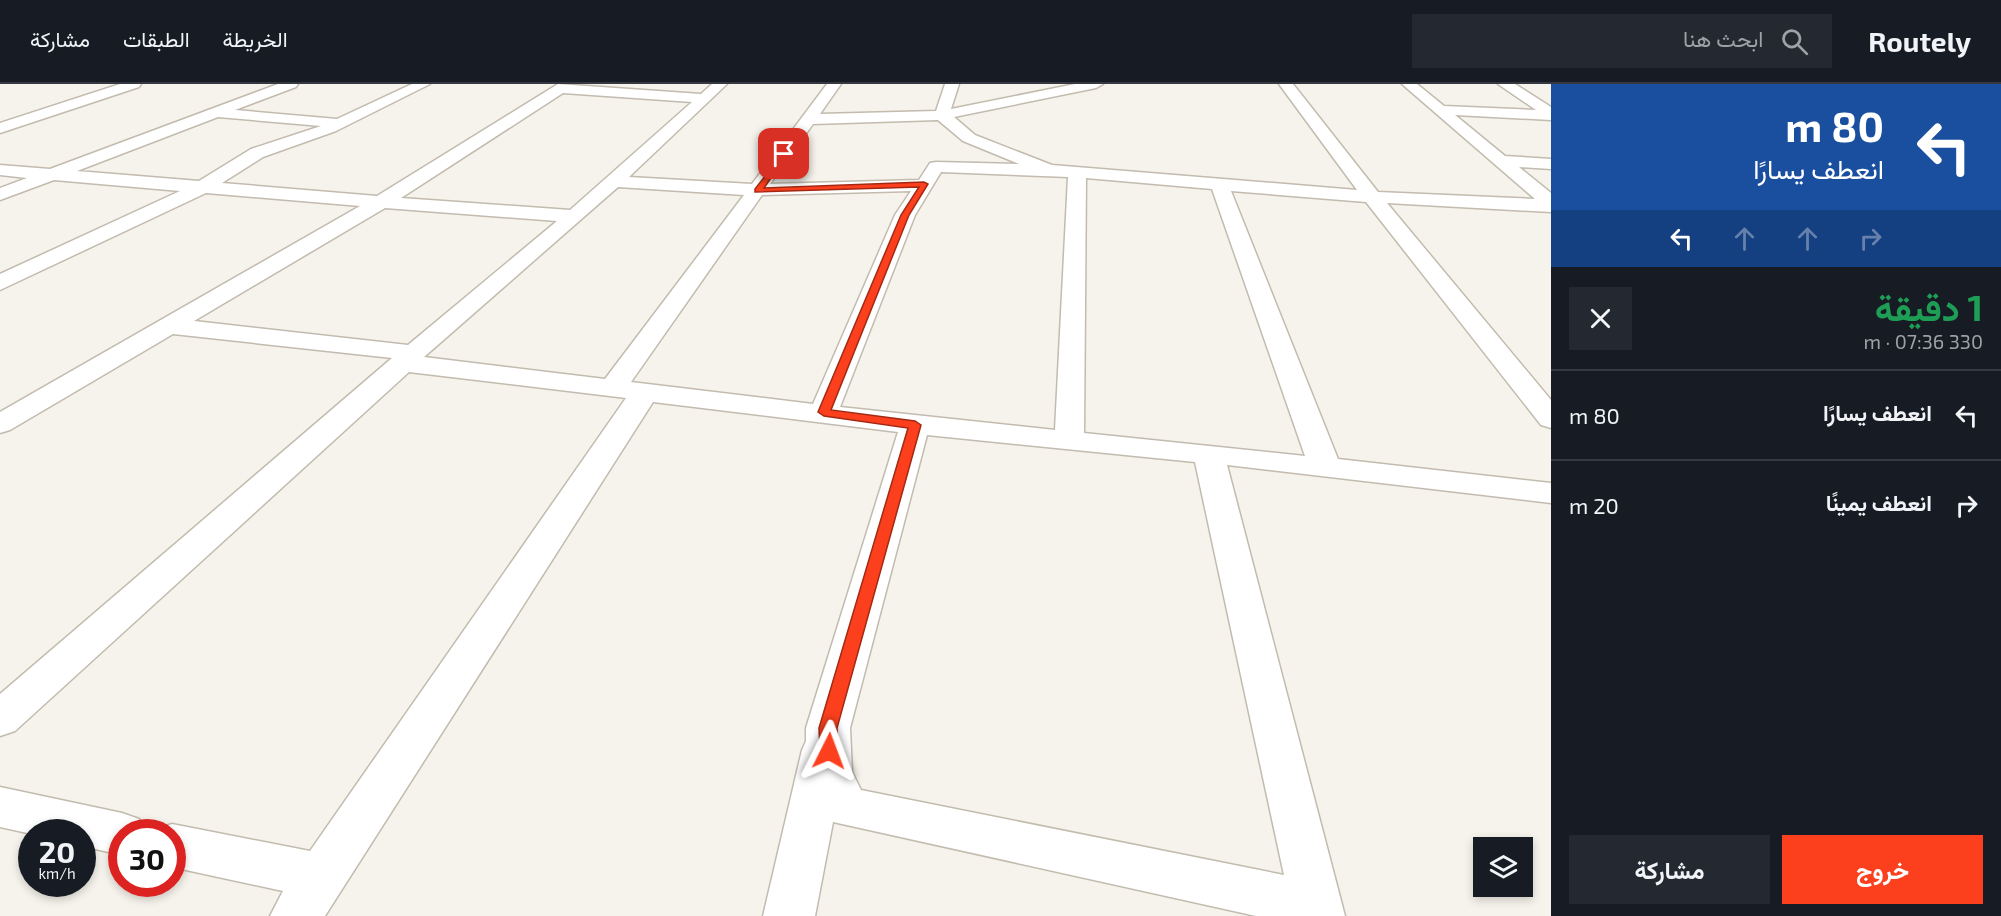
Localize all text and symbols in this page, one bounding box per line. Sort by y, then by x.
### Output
search box [1412,14,1832,68]
text: Routely [1868,24,1971,58]
text: ابحث هنا [1683,25,1763,51]
icon: search [1778,25,1811,58]
text: مشاركة [30,26,90,51]
text: الطبقات [123,26,190,51]
text: الخريطة [223,26,288,51]
text: 80 m [1785,100,1884,150]
icon: left [1905,108,1983,186]
pin [758,128,809,179]
icon: arrive [767,137,800,170]
text: انعطف يسارًا [1753,152,1884,184]
icon: left [1665,222,1698,255]
icon: ahead [1728,222,1761,255]
icon: ahead [1791,222,1824,255]
icon: right [1854,222,1887,255]
text: 1 دقيقة [1875,285,1983,328]
button: close [1569,287,1632,350]
text: 330 m · 07:36 [1863,329,1983,353]
text: انعطف يسارًا [1823,399,1932,425]
icon: left [1950,399,1983,432]
text: 80 m [1569,402,1620,428]
text: انعطف يمينًا [1826,489,1932,515]
icon: right [1950,489,1983,522]
text: 20 m [1569,492,1619,518]
position arrow [797,719,861,783]
speed limit sign: 30 [108,819,186,897]
text: 20 [39,833,75,869]
button: مشاركة [1569,835,1770,904]
button: خروج [1782,835,1983,904]
map controls [1473,837,1533,897]
button: layers [1473,837,1533,897]
text: km/h [38,864,76,882]

